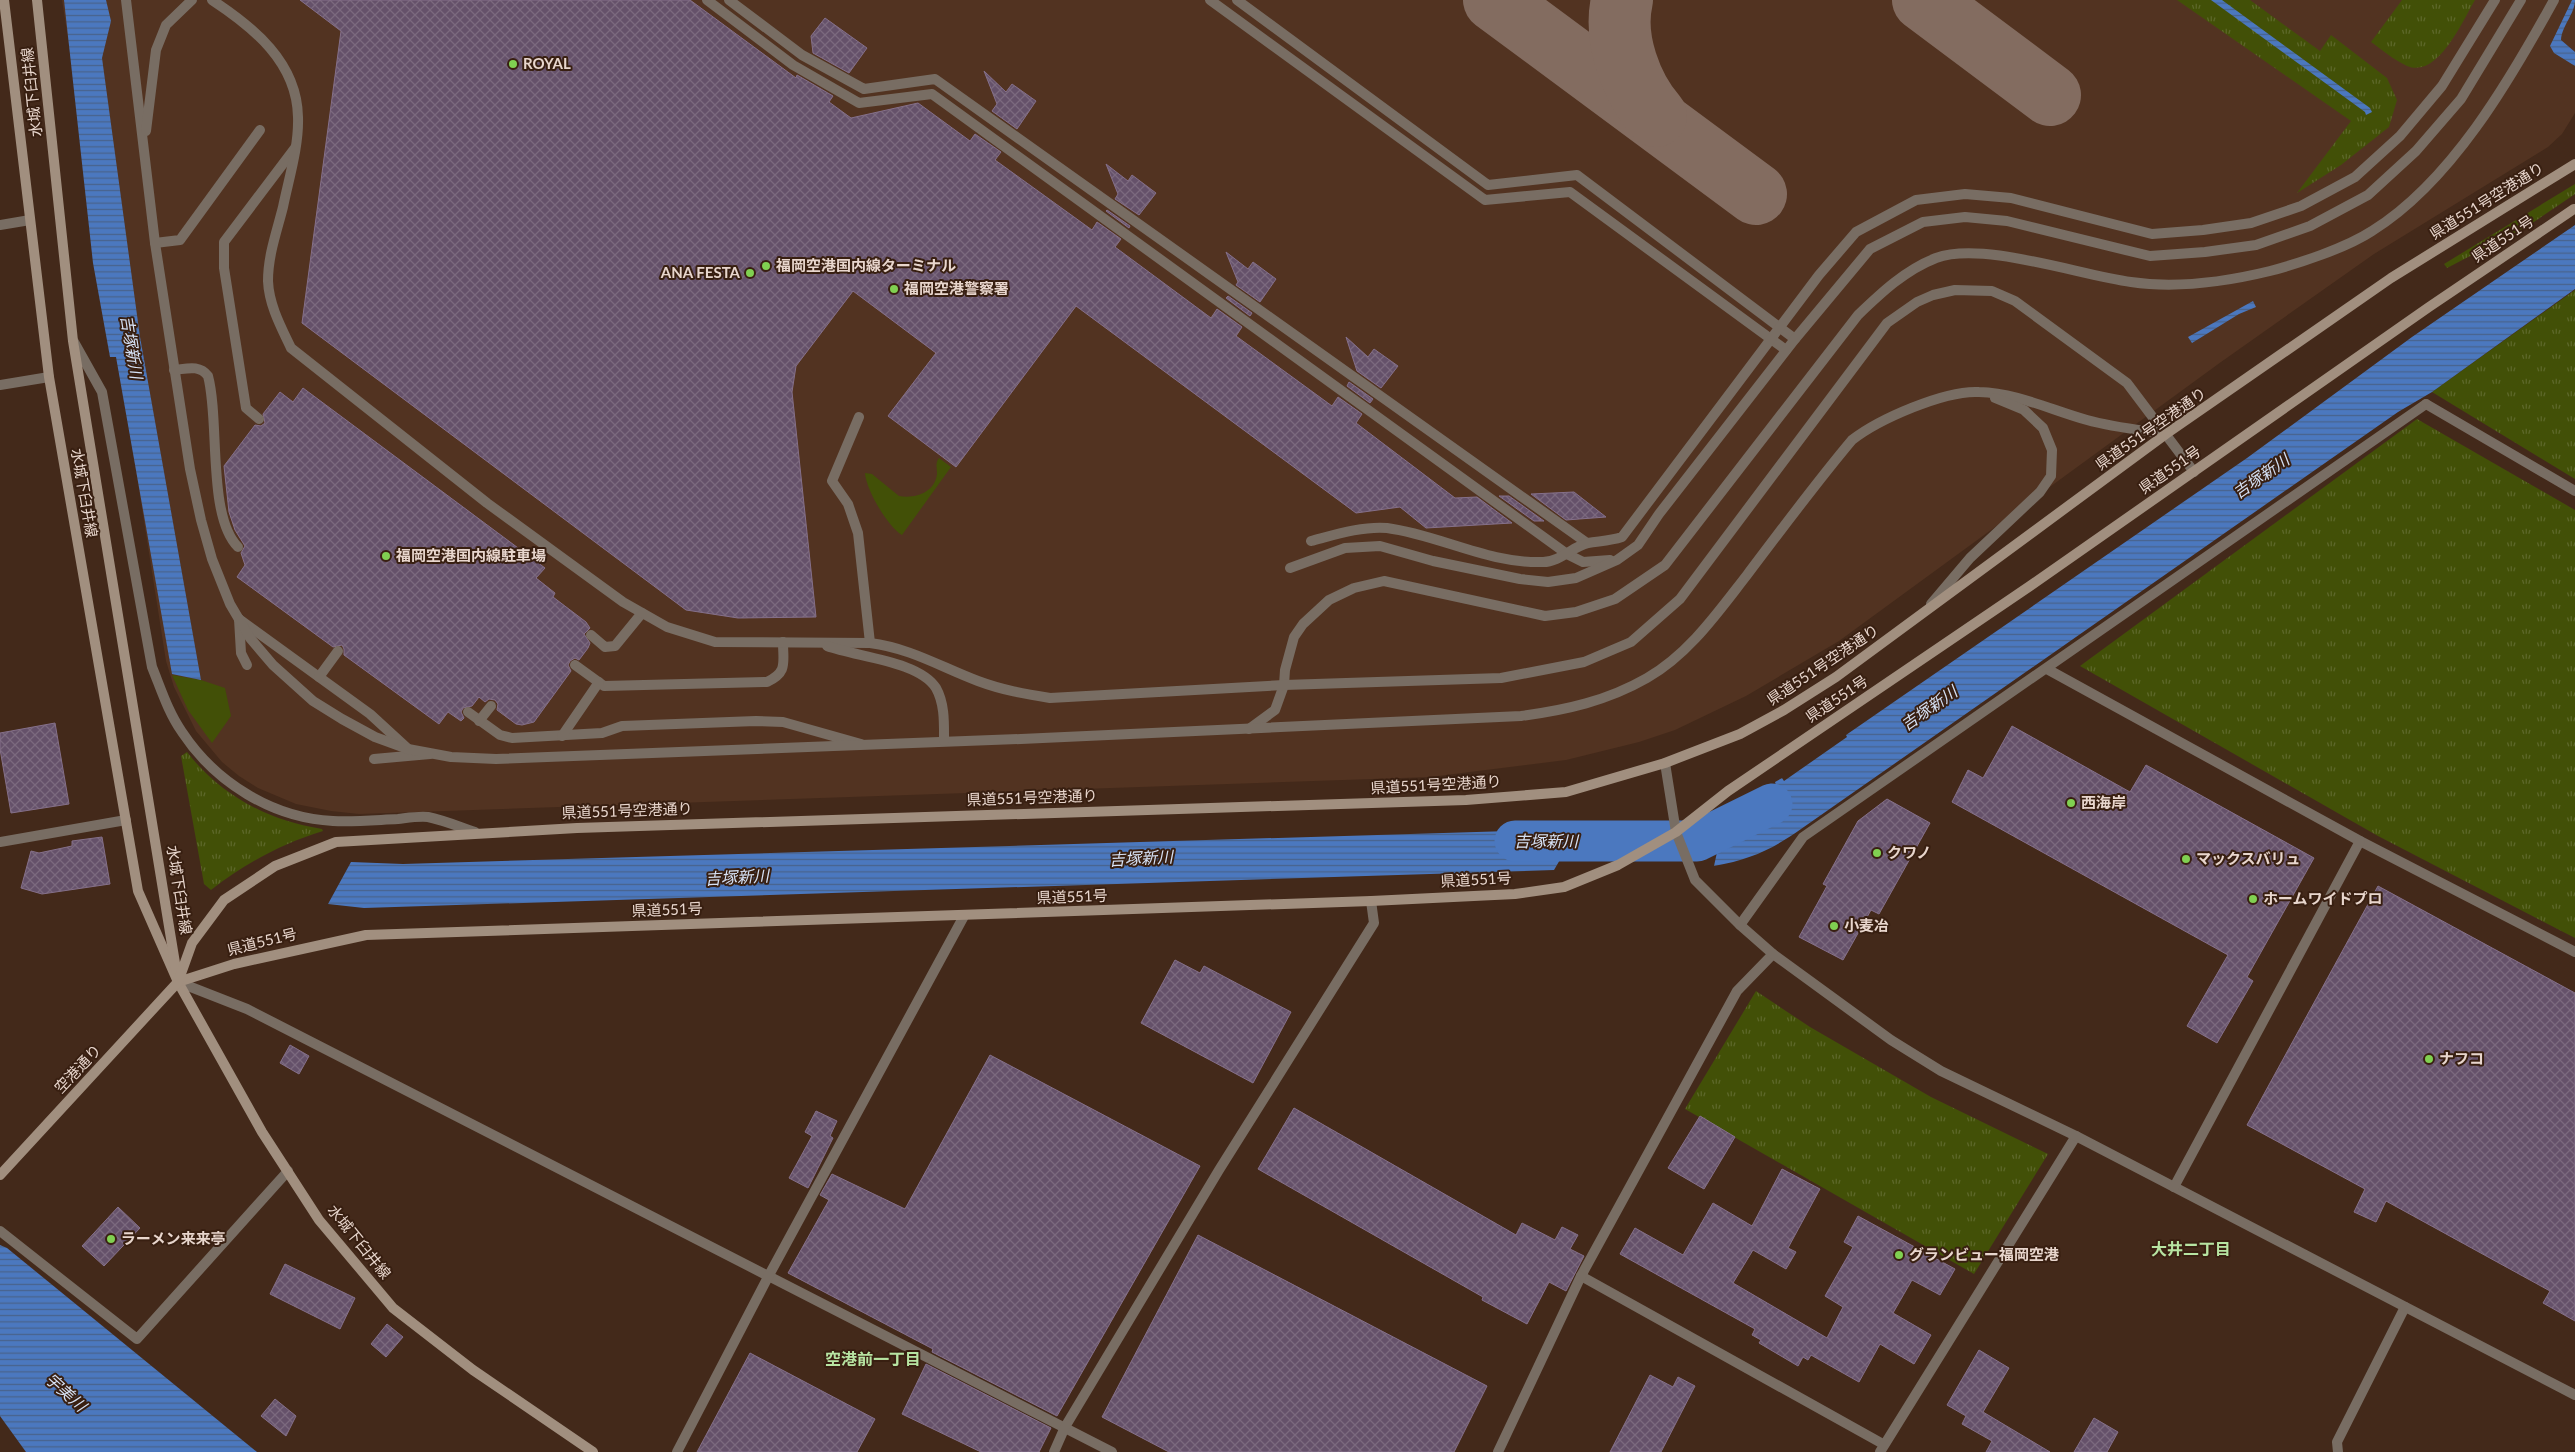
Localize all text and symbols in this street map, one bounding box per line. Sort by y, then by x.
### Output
street label: 水城下臼井線 [17,46,45,138]
place label: ROYAL [523,54,571,72]
marker: ROYAL [507,58,519,70]
street label: 県道551号空港通り [2427,159,2547,243]
street label: 県道551号 [2468,212,2538,266]
place label: 福岡空港国内線ターミナル [775,256,956,274]
marker: 福岡空港国内線ターミナル [760,260,772,272]
place label: ANA FESTA [660,263,741,281]
marker: ANA FESTA [744,267,756,279]
place label: 福岡空港警察署 [903,279,1009,297]
marker: 福岡空港警察署 [888,283,900,295]
water label: 吉塚新川 [118,314,147,382]
street label: 県道551号空港通り [2092,384,2210,474]
street label: 県道551号 [2136,442,2204,498]
street label: 水城下臼井線 [68,447,102,539]
water label: 吉塚新川 [2229,448,2294,502]
place label: 福岡空港国内線駐車場 [395,546,546,564]
marker: 福岡空港国内線駐車場 [380,550,392,562]
street label: 県道551号空港通り [1764,621,1882,709]
street label: 県道551号 [1802,672,1872,726]
water label: 吉塚新川 [1897,680,1962,734]
street label: 県道551号空港通り [1370,772,1502,796]
street label: 県道551号空港通り [966,786,1098,808]
place label: 西海岸 [2081,793,2126,811]
marker: 西海岸 [2065,797,2077,809]
street label: 県道551号空港通り [561,799,693,821]
water label: 吉塚新川 [1514,831,1580,850]
place label: クワノ [1887,843,1931,861]
street label: 水城下臼井線 [164,844,196,936]
water label: 吉塚新川 [1109,846,1175,869]
marker: クワノ [1871,847,1883,859]
place label: マックスバリュ [2196,849,2301,867]
marker: マックスバリュ [2180,853,2192,865]
water label: 吉塚新川 [705,865,771,888]
street label: 県道551号 [1440,868,1512,890]
street label: 県道551号 [1036,886,1108,906]
place label: ホームワイドプロ [2263,889,2383,907]
marker: ホームワイドプロ [2247,893,2259,905]
street label: 県道551号 [631,899,703,919]
place label: 小麦冶 [1844,916,1889,934]
marker: 小麦冶 [1828,920,1840,932]
street label: 県道551号 [225,924,298,958]
street label: 空港通り [50,1040,104,1096]
place label: ナフコ [2439,1049,2484,1067]
marker: ナフコ [2423,1053,2435,1065]
street label: 水城下臼井線 [324,1201,395,1282]
place label: ラーメン来来亭 [121,1229,225,1247]
marker: ラーメン来来亭 [105,1233,117,1245]
district label: 大井二丁目 [2151,1239,2231,1258]
place label: グランビュー福岡空港 [1909,1245,2059,1263]
marker: グランビュー福岡空港 [1893,1249,1905,1261]
district label: 空港前一丁目 [825,1349,921,1368]
water label: 宇美川 [42,1369,92,1416]

